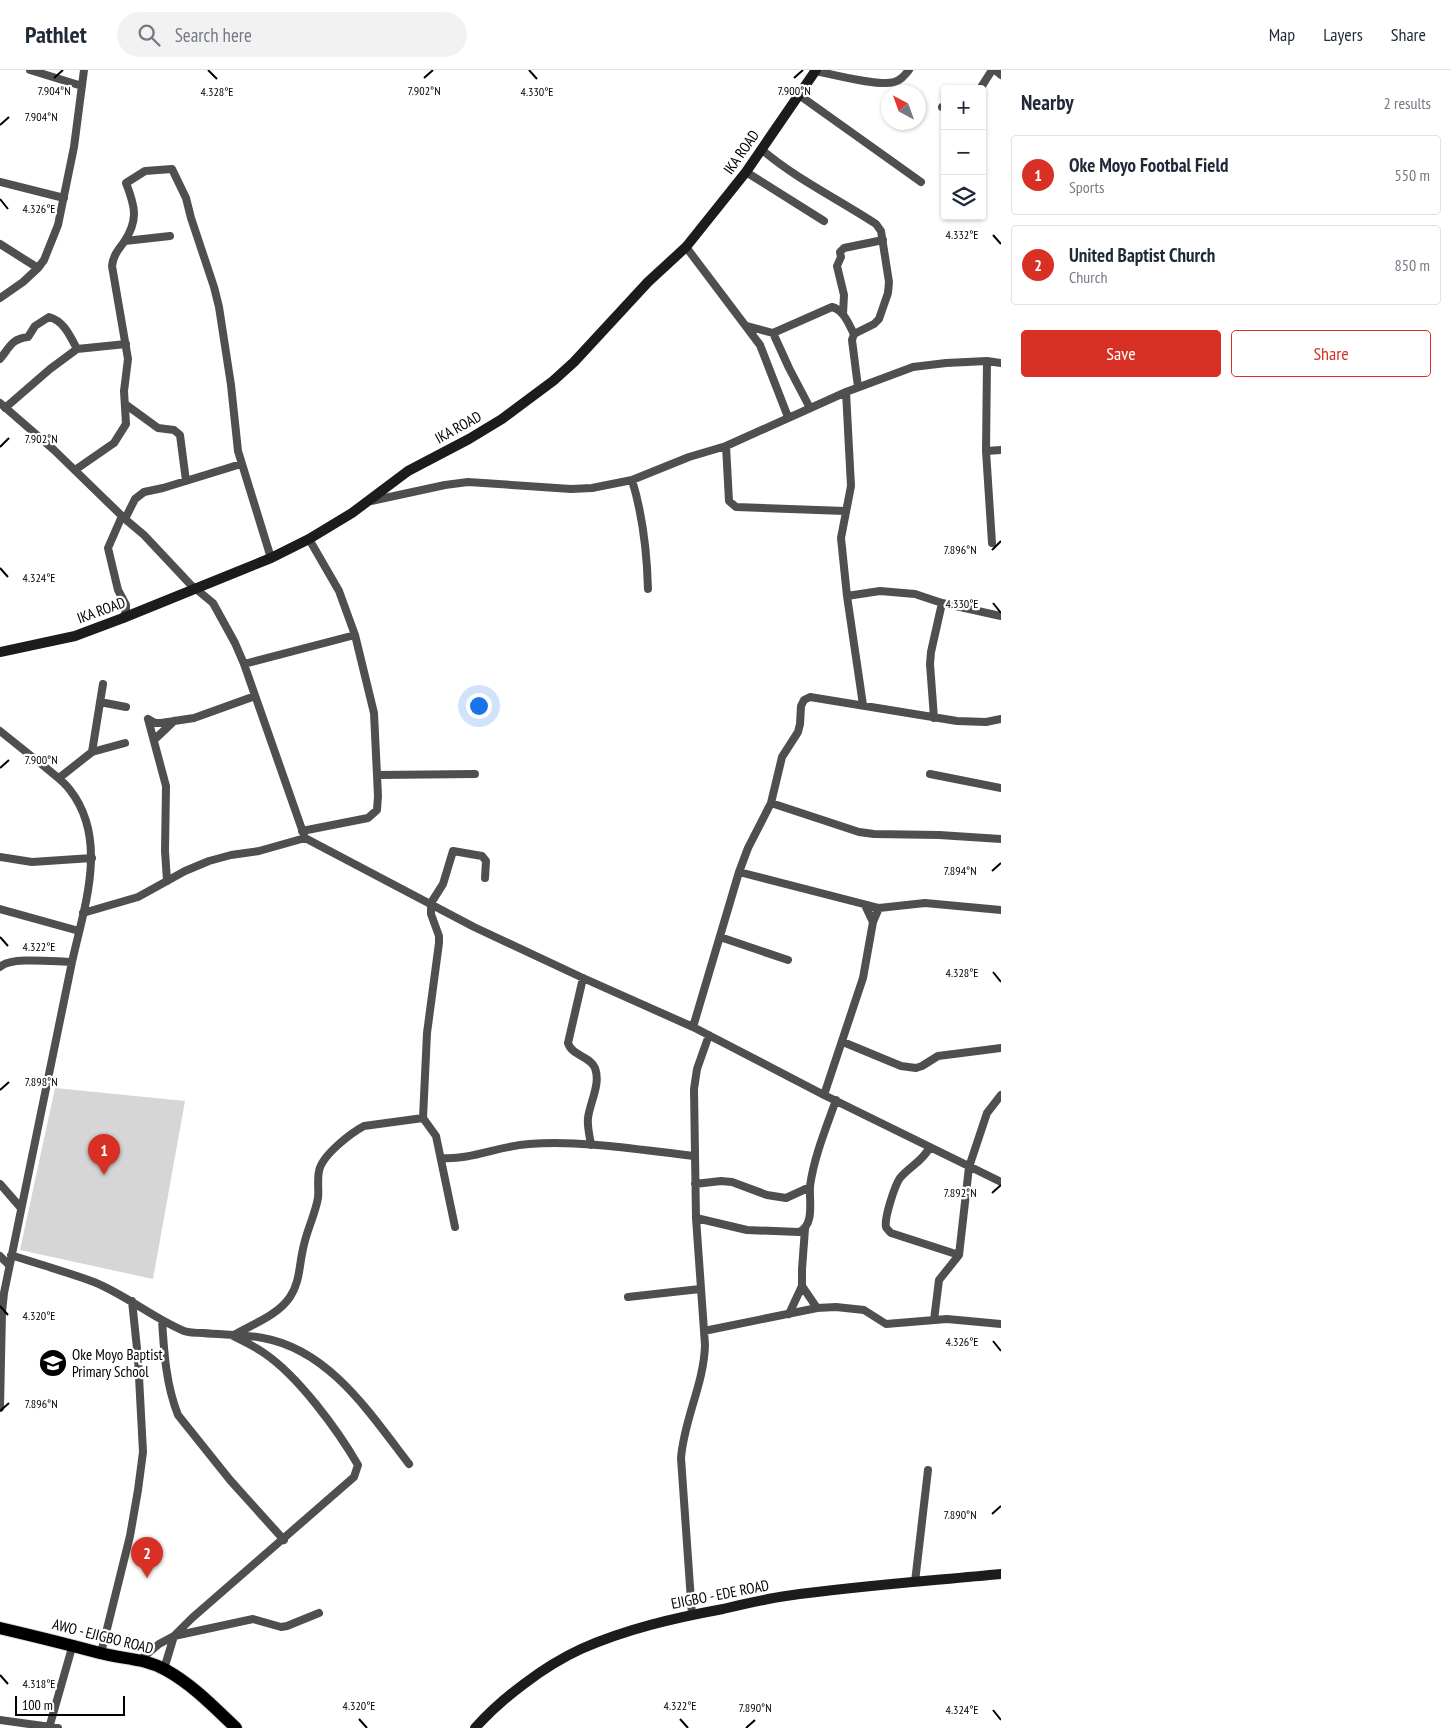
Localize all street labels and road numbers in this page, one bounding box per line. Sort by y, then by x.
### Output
street label: IKA ROAD [719,126,763,178]
street label: IKA ROAD [432,407,485,447]
street label: IKA ROAD [74,592,128,627]
street label: EJIGBO - EDE ROAD [669,1575,771,1613]
street label: AWO - EJIGBO ROAD [51,1614,156,1658]

